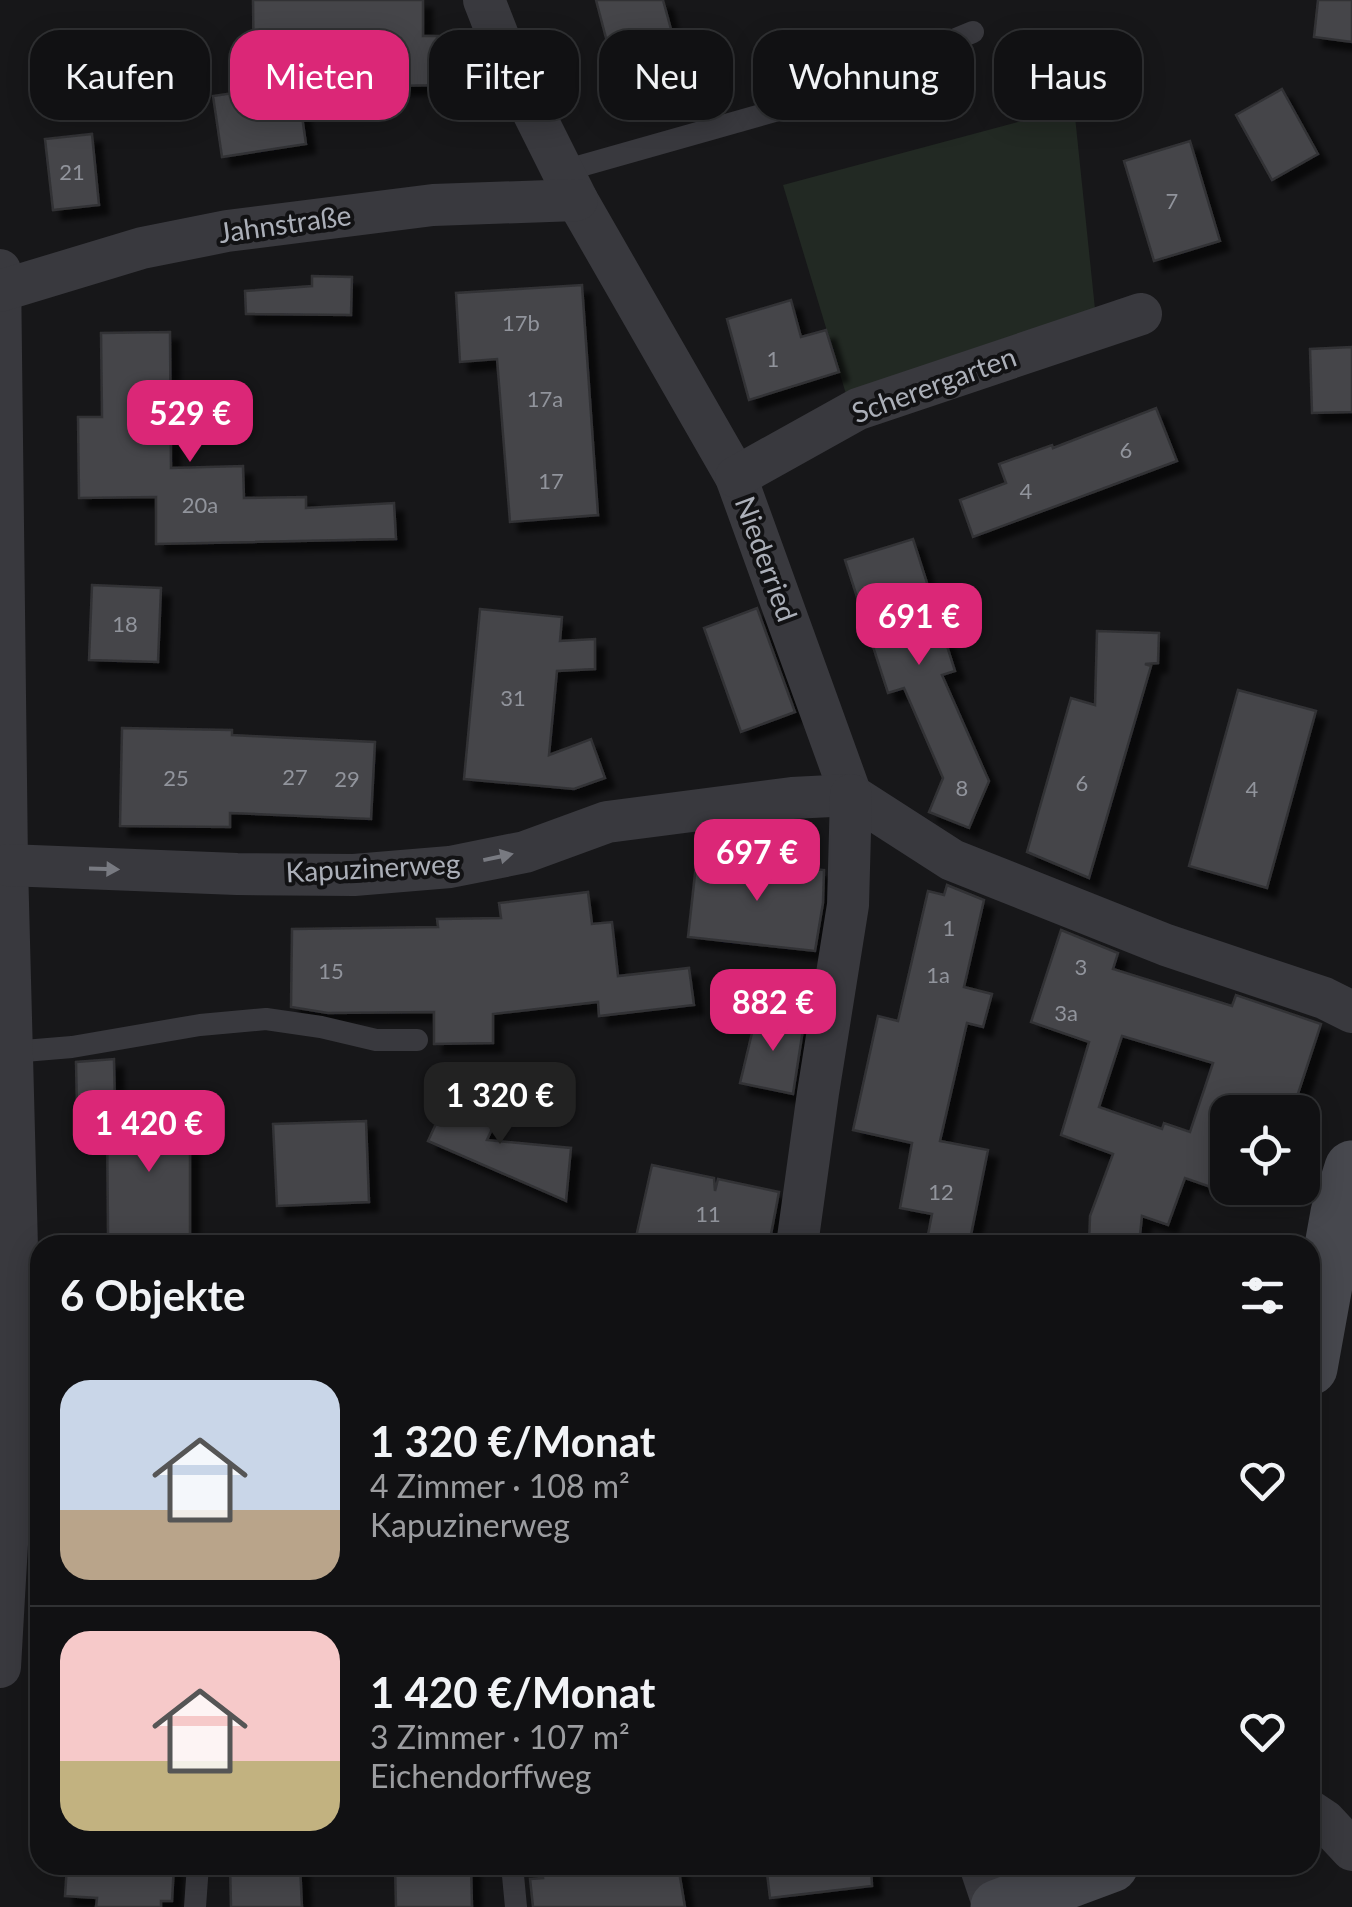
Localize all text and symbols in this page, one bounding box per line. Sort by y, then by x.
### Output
chip: Kaufen [30,30,210,120]
chip: Mieten [230,30,409,120]
chip: Filter [429,30,579,120]
chip: Neu [599,30,733,120]
chip: Wohnung [753,30,974,120]
chip: Haus [994,30,1142,120]
house number: 21 [59,158,85,185]
house number: 7 [1166,187,1178,214]
street label: Jahnstraße [216,197,353,249]
house number: 17b [502,309,540,336]
street label: Scherergarten [847,339,1020,429]
house number: 1 [767,345,779,372]
pin: 529 € [120,380,260,465]
house number: 17a [527,385,563,412]
text: 529 € [149,393,231,432]
house number: 6 [1120,436,1132,463]
house number: 17 [538,467,564,494]
house number: 4 [1020,477,1033,504]
house number: 20a [182,491,218,518]
street label: Niederried [729,491,805,626]
pin: 691 € [849,583,989,668]
text: 691 € [878,596,960,635]
house number: 18 [112,610,138,637]
house number: 31 [500,684,526,711]
house number: 27 [282,763,308,790]
house number: 25 [163,764,189,791]
house number: 29 [334,765,360,792]
house number: 6 [1076,769,1088,796]
house number: 8 [956,774,968,801]
house number: 4 [1246,775,1259,802]
pin: 697 € [687,819,827,904]
text: 697 € [716,832,798,871]
street label: Kapuzinerweg [285,845,461,889]
one-way arrow [483,849,514,865]
one-way arrow [89,861,121,877]
house number: 1 [943,914,955,941]
house number: 3 [1075,953,1087,980]
house number: 15 [318,957,344,984]
house number: 1a [926,961,950,988]
pin: 882 € [703,969,843,1054]
text: 882 € [732,982,814,1021]
house number: 3a [1054,999,1078,1026]
pin: 1 320 € [408,1062,592,1147]
text: 1 320 € [446,1075,554,1114]
pin: 1 420 € [57,1090,241,1175]
map controls [1210,1095,1320,1205]
button: locate [1210,1095,1320,1205]
text: 1 420 € [95,1103,203,1142]
house number: 12 [928,1178,954,1205]
house number: 11 [695,1200,721,1227]
icon: filters [1235,1268,1290,1323]
text: 6 Objekte [60,1270,245,1320]
text: 1 320 €/Monat [370,1416,655,1466]
icon: home [140,1420,260,1540]
icon: heart [1235,1453,1290,1508]
text: 4 Zimmer · 108 m² [370,1466,630,1505]
text: Kapuzinerweg [370,1505,570,1544]
text: 1 420 €/Monat [370,1667,655,1717]
icon: home [140,1671,260,1791]
icon: heart [1235,1704,1290,1759]
text: 3 Zimmer · 107 m² [370,1717,630,1756]
text: Eichendorffweg [370,1756,591,1795]

